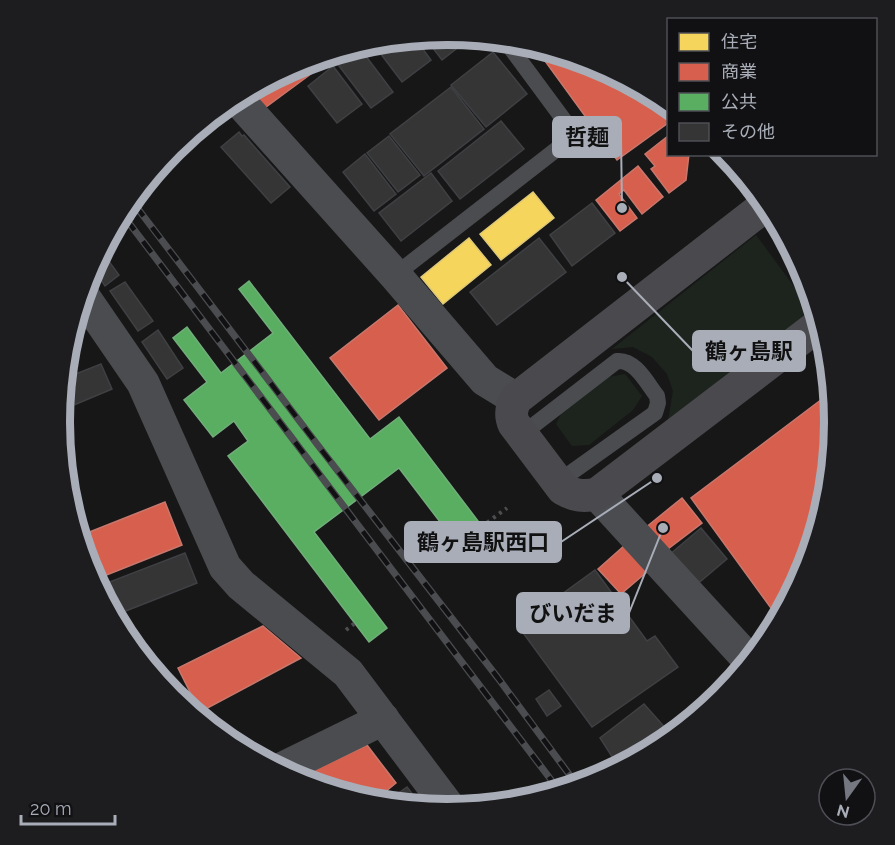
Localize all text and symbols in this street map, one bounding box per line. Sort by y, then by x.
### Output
legend [667,18,877,156]
text: 住宅 [721,31,757,52]
text: 商業 [721,61,757,82]
text: 公共 [721,91,757,112]
callout: 哲麺 [553,117,621,157]
text: その他 [721,121,775,142]
text: 哲麺 [565,124,609,150]
callout: 鶴ヶ島駅 [693,331,805,371]
text: 鶴ヶ島駅 [705,338,793,364]
callout: 鶴ヶ島駅西口 [405,522,561,562]
text: 鶴ヶ島駅西口 [417,529,549,555]
callout: びいだま [517,593,629,633]
text: びいだま [529,600,617,626]
north arrow [817,767,877,827]
scale bar [21,788,116,826]
text: 20 m [30,798,72,819]
text: N [835,800,852,822]

